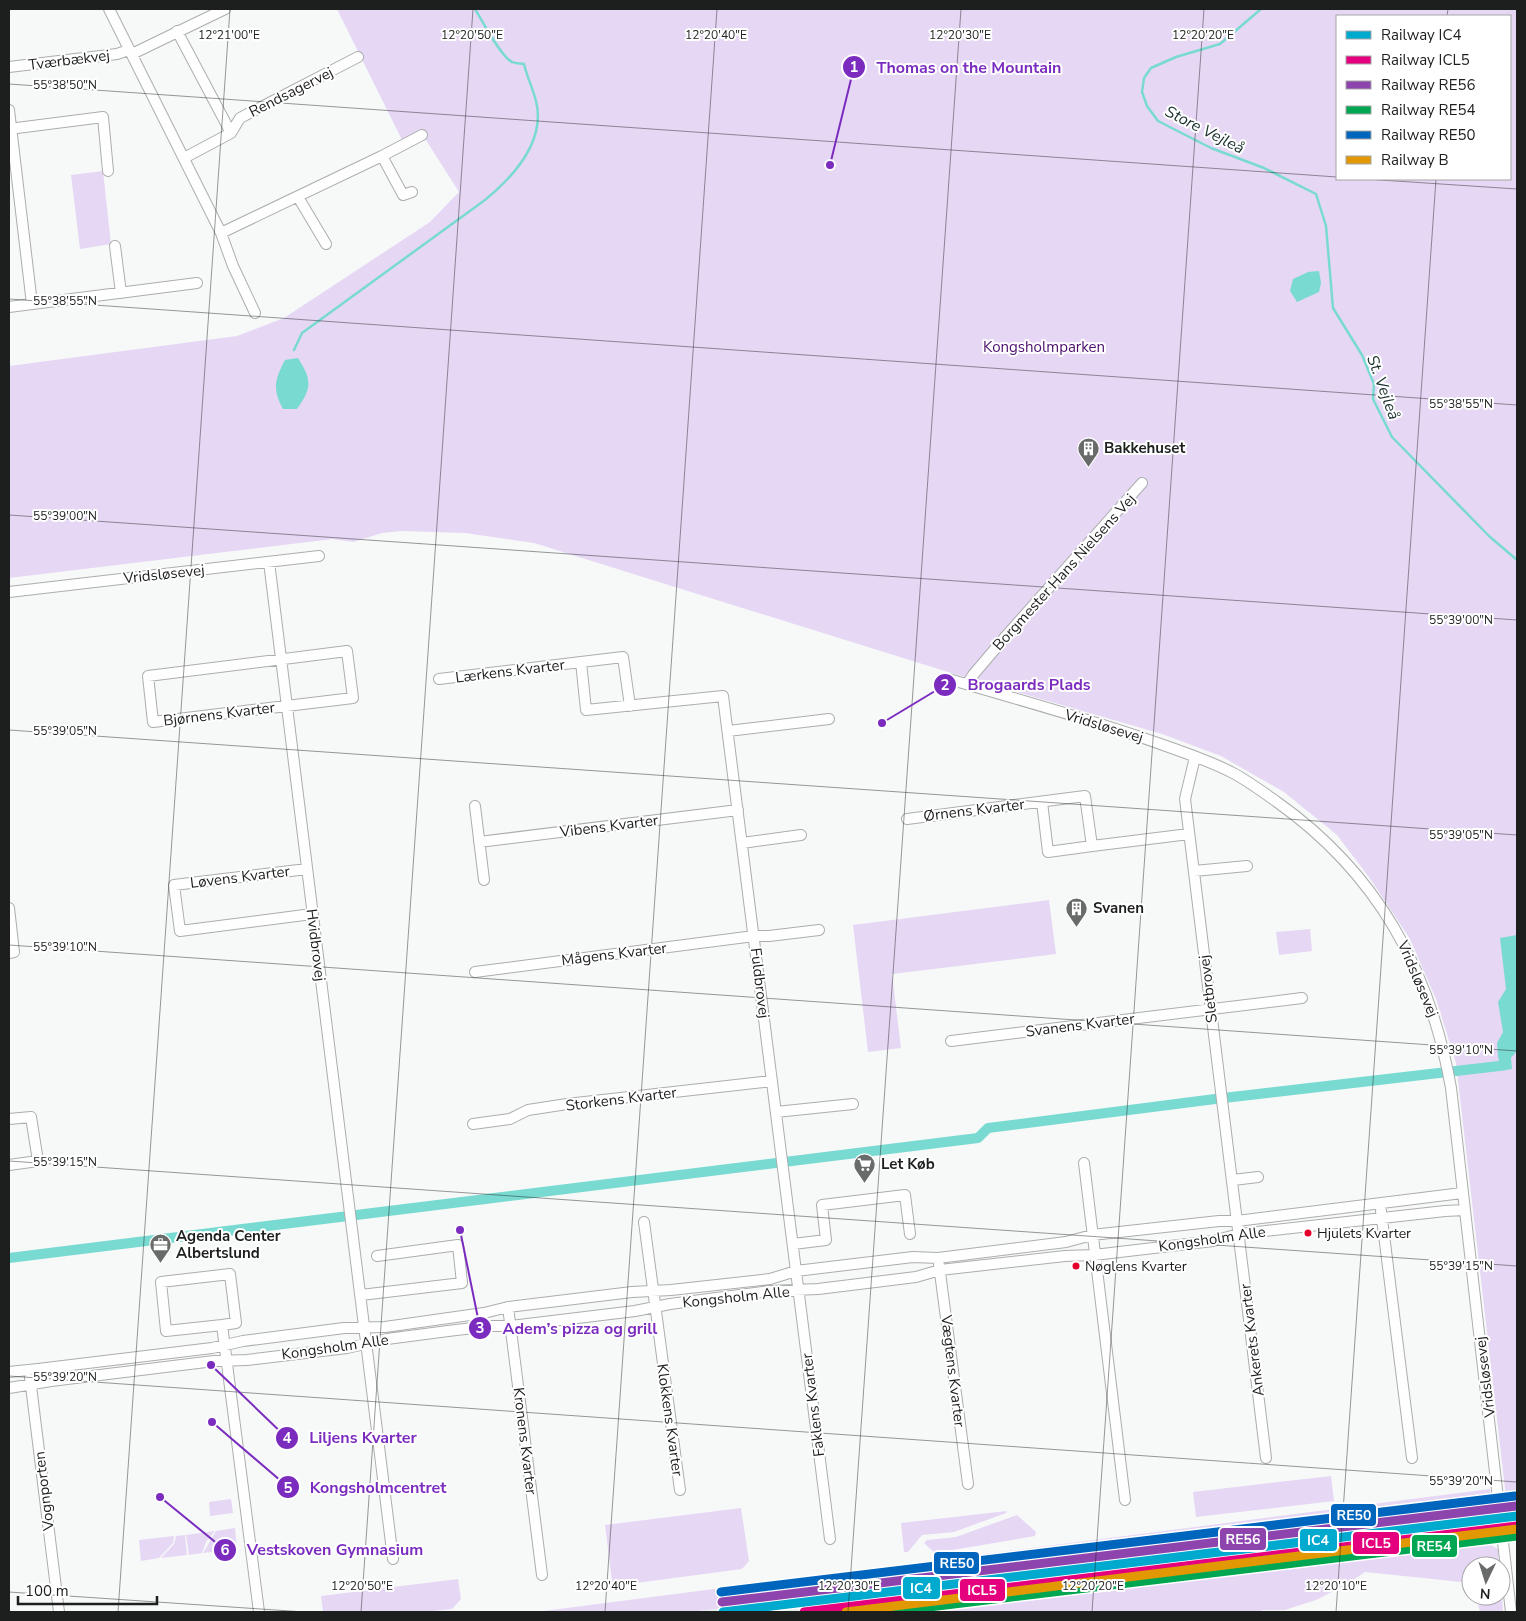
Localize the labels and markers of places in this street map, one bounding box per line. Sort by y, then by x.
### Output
callout: Thomas on the Mountain [841,52,1071,83]
building icon: Bakkehuset [1076,436,1100,467]
place label: Bakkehuset [1104,438,1185,458]
callout: Brogaards Plads [933,669,1101,700]
building icon: Svanen [1065,896,1089,927]
place label: Svanen [1093,898,1144,918]
supermarket icon: Let Køb [853,1152,877,1183]
place label: Let Køb [881,1154,935,1174]
place label: Hjulets Kvarter [1317,1224,1411,1243]
place label: Agenda Center Albertslund [176,1226,281,1263]
marker: Hjulets Kvarter [1303,1228,1313,1238]
office icon: Agenda Center Albertslund [148,1233,172,1264]
place label: Nøglens Kvarter [1085,1257,1187,1276]
marker: Nøglens Kvarter [1071,1261,1081,1271]
callout: Adem’s pizza og grill [468,1312,667,1343]
callout: Liljens Kvarter [274,1422,427,1453]
callout: Kongsholmcentret [275,1472,457,1503]
callout: Vestskoven Gymnasium [212,1534,433,1565]

